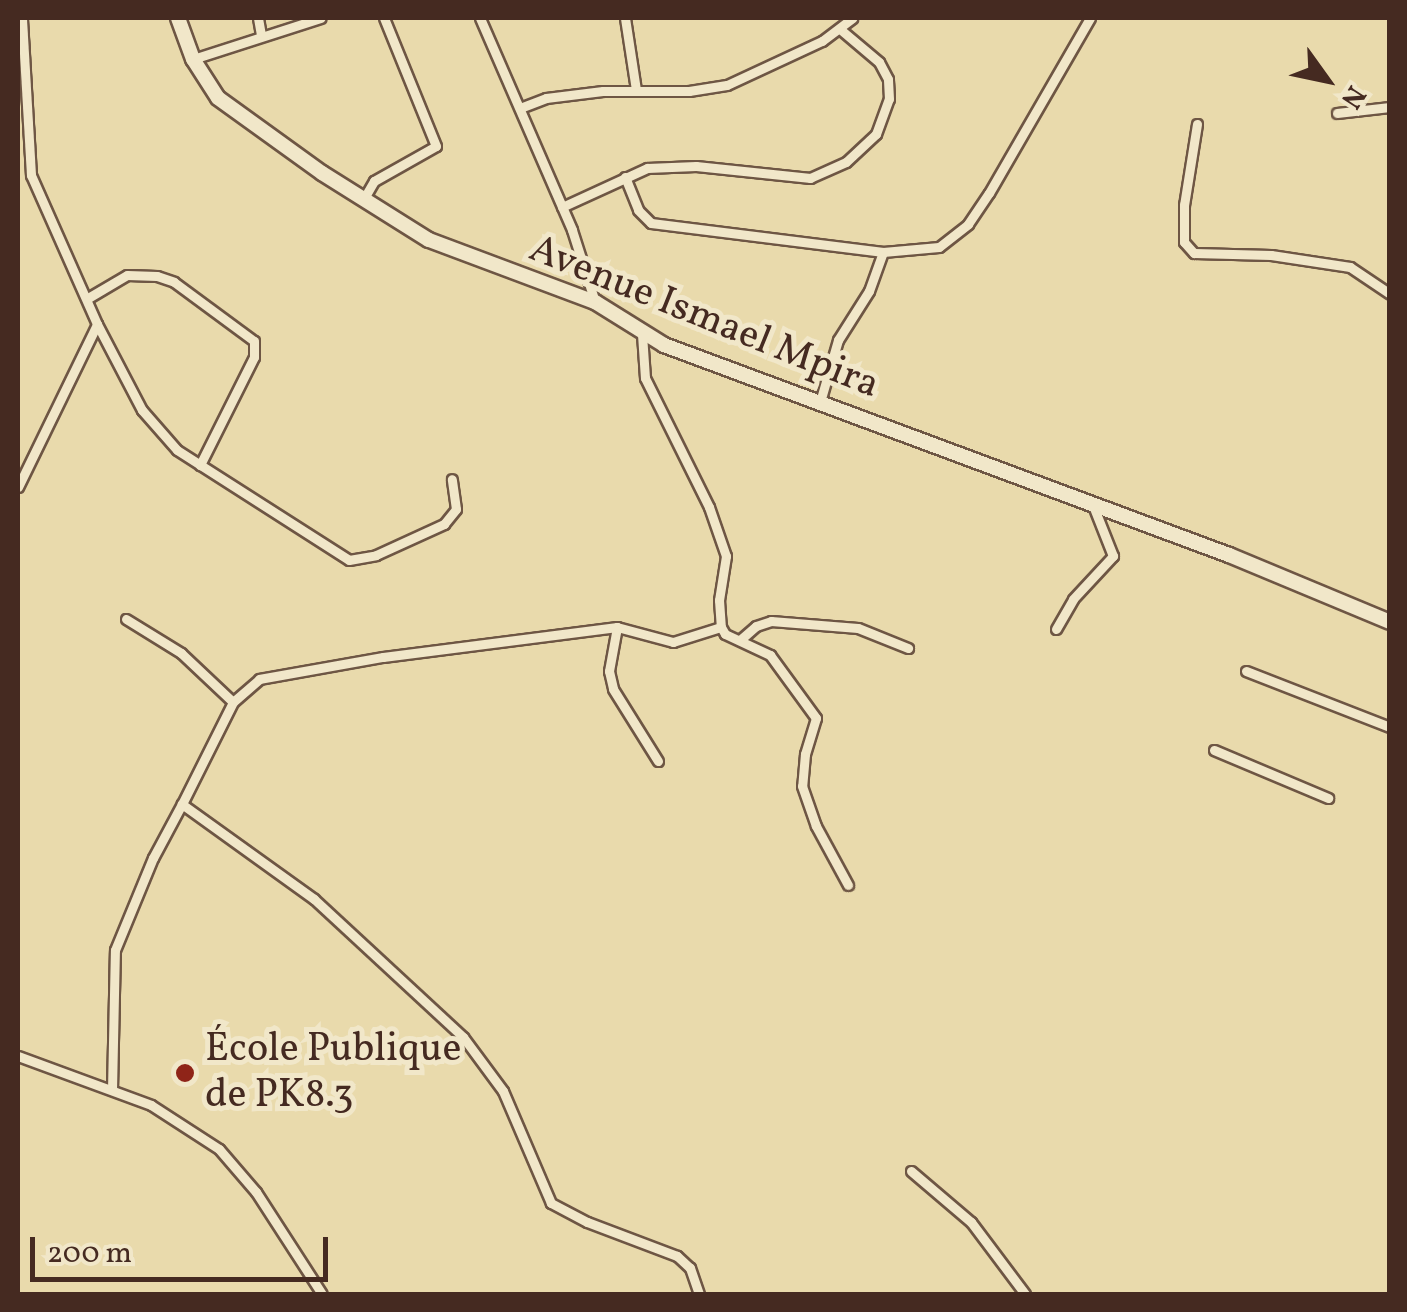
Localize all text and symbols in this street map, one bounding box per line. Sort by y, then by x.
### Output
north arrow [1277,30,1377,130]
text: N [1331,77,1374,116]
street label: Avenue Ismael Mpira [522,226,886,410]
place label: École Publique de PK8.3 [205,1026,461,1120]
marker: École Publique de PK8.3 [174,1062,196,1084]
scale bar [35,1217,332,1279]
text: 200 m [47,1233,132,1275]

